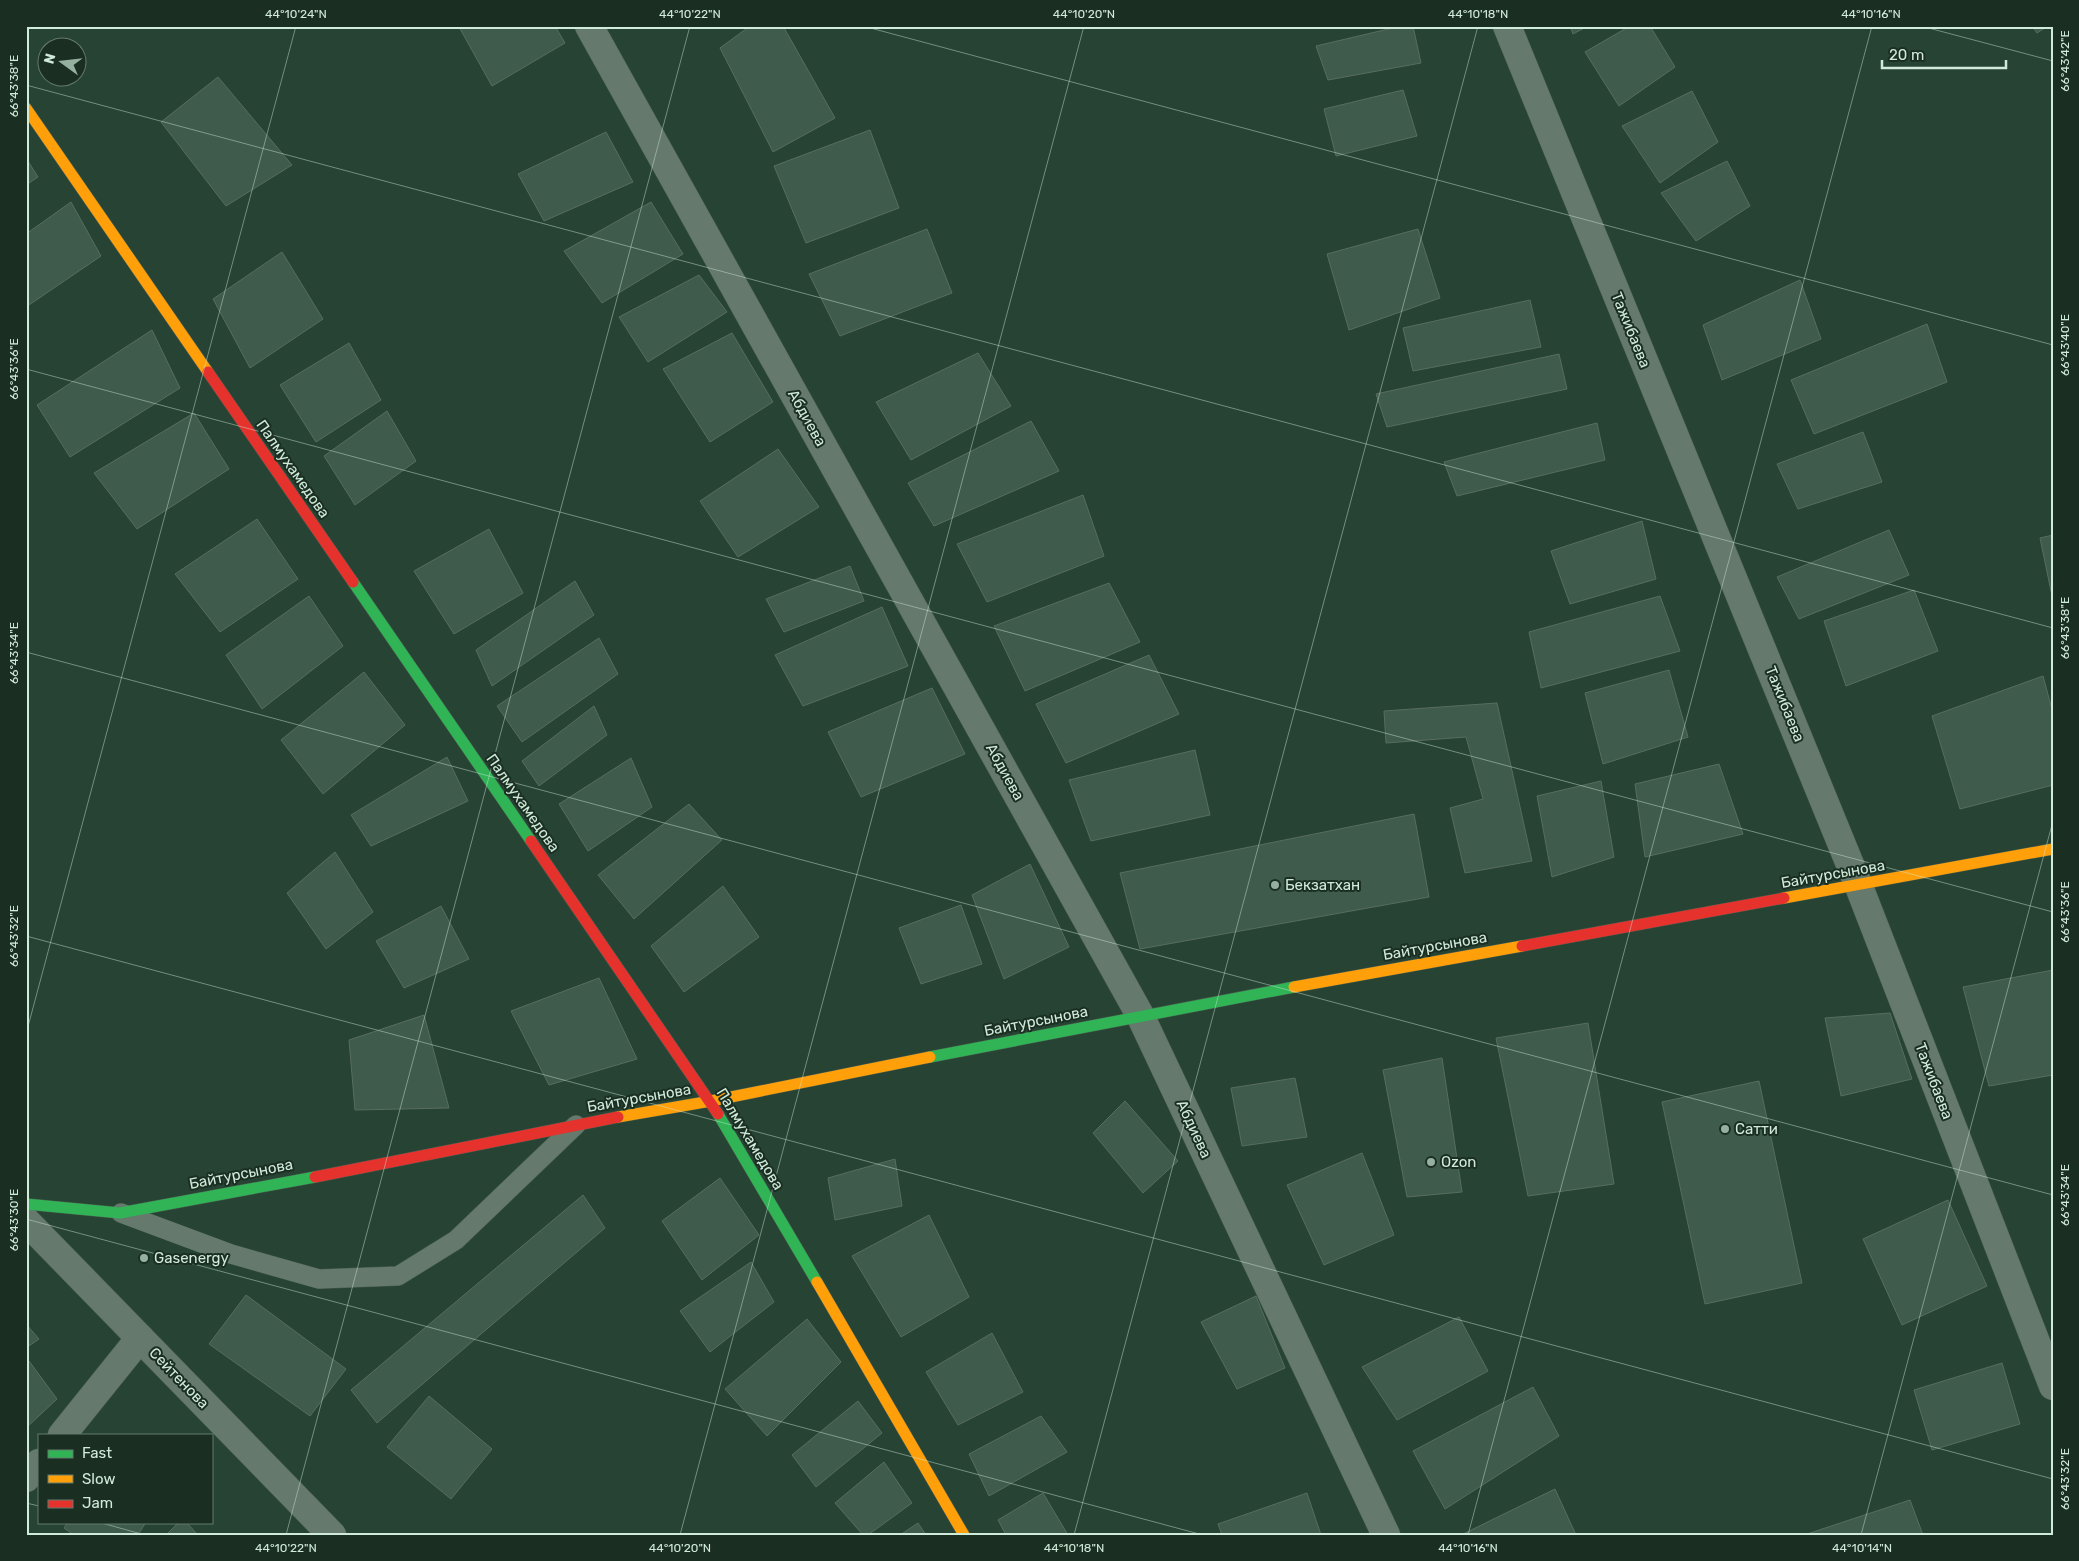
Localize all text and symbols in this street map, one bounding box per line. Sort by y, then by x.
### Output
text: 44°10'24"N [265,7,327,21]
text: 44°10'22"N [659,7,721,21]
text: 44°10'20"N [1053,7,1115,21]
text: 44°10'18"N [1448,7,1508,21]
text: 44°10'16"N [1841,7,1901,21]
text: 66°43'42"E [2058,30,2072,92]
north arrow [38,38,88,88]
scale bar [1882,38,2005,70]
text: 20 m [1889,46,1924,64]
text: N [40,52,59,66]
text: 66°43'38"E [7,55,21,117]
street label: Тажибаева [1608,289,1654,371]
text: 66°43'40"E [2058,314,2072,376]
text: 66°43'36"E [7,338,21,400]
street label: Абдиева [784,387,830,449]
street label: Палмухамедова [253,417,333,521]
text: 66°43'38"E [2058,597,2072,659]
text: 66°43'34"E [7,622,21,684]
street label: Тажибаева [1762,663,1808,745]
street label: Абдиева [982,741,1028,803]
street label: Палмухамедова [483,751,563,855]
street label: Байтурсынова [1780,856,1886,892]
place label: Бекзатхан [1285,876,1360,894]
marker: Бекзатхан [1269,879,1281,891]
text: 66°43'36"E [2058,881,2072,943]
text: 66°43'32"E [7,905,21,967]
street label: Байтурсынова [1382,928,1488,964]
street label: Байтурсынова [983,1002,1089,1040]
street label: Тажибаева [1911,1040,1957,1122]
street label: Байтурсынова [586,1080,692,1116]
street label: Палмухамедова [713,1085,787,1193]
street label: Абдиева [1173,1097,1215,1161]
place label: Сатти [1735,1120,1778,1138]
marker: Сатти [1719,1123,1731,1135]
place label: Ozon [1441,1153,1476,1171]
street label: Байтурсынова [188,1155,294,1193]
marker: Ozon [1425,1156,1437,1168]
text: 66°43'34"E [2058,1164,2072,1226]
text: 66°43'30"E [7,1189,21,1251]
place label: Gasenergy [154,1249,229,1267]
marker: Gasenergy [138,1252,150,1264]
street label: Сейтенова [145,1344,213,1412]
legend [38,1434,212,1524]
text: Fast [82,1444,112,1462]
text: 66°43'32"E [2058,1448,2072,1510]
text: Slow [82,1470,115,1488]
text: Jam [82,1494,113,1512]
text: 44°10'22"N [255,1541,317,1555]
text: 44°10'20"N [649,1541,711,1555]
text: 44°10'18"N [1044,1541,1104,1555]
text: 44°10'16"N [1438,1541,1498,1555]
text: 44°10'14"N [1832,1541,1892,1555]

